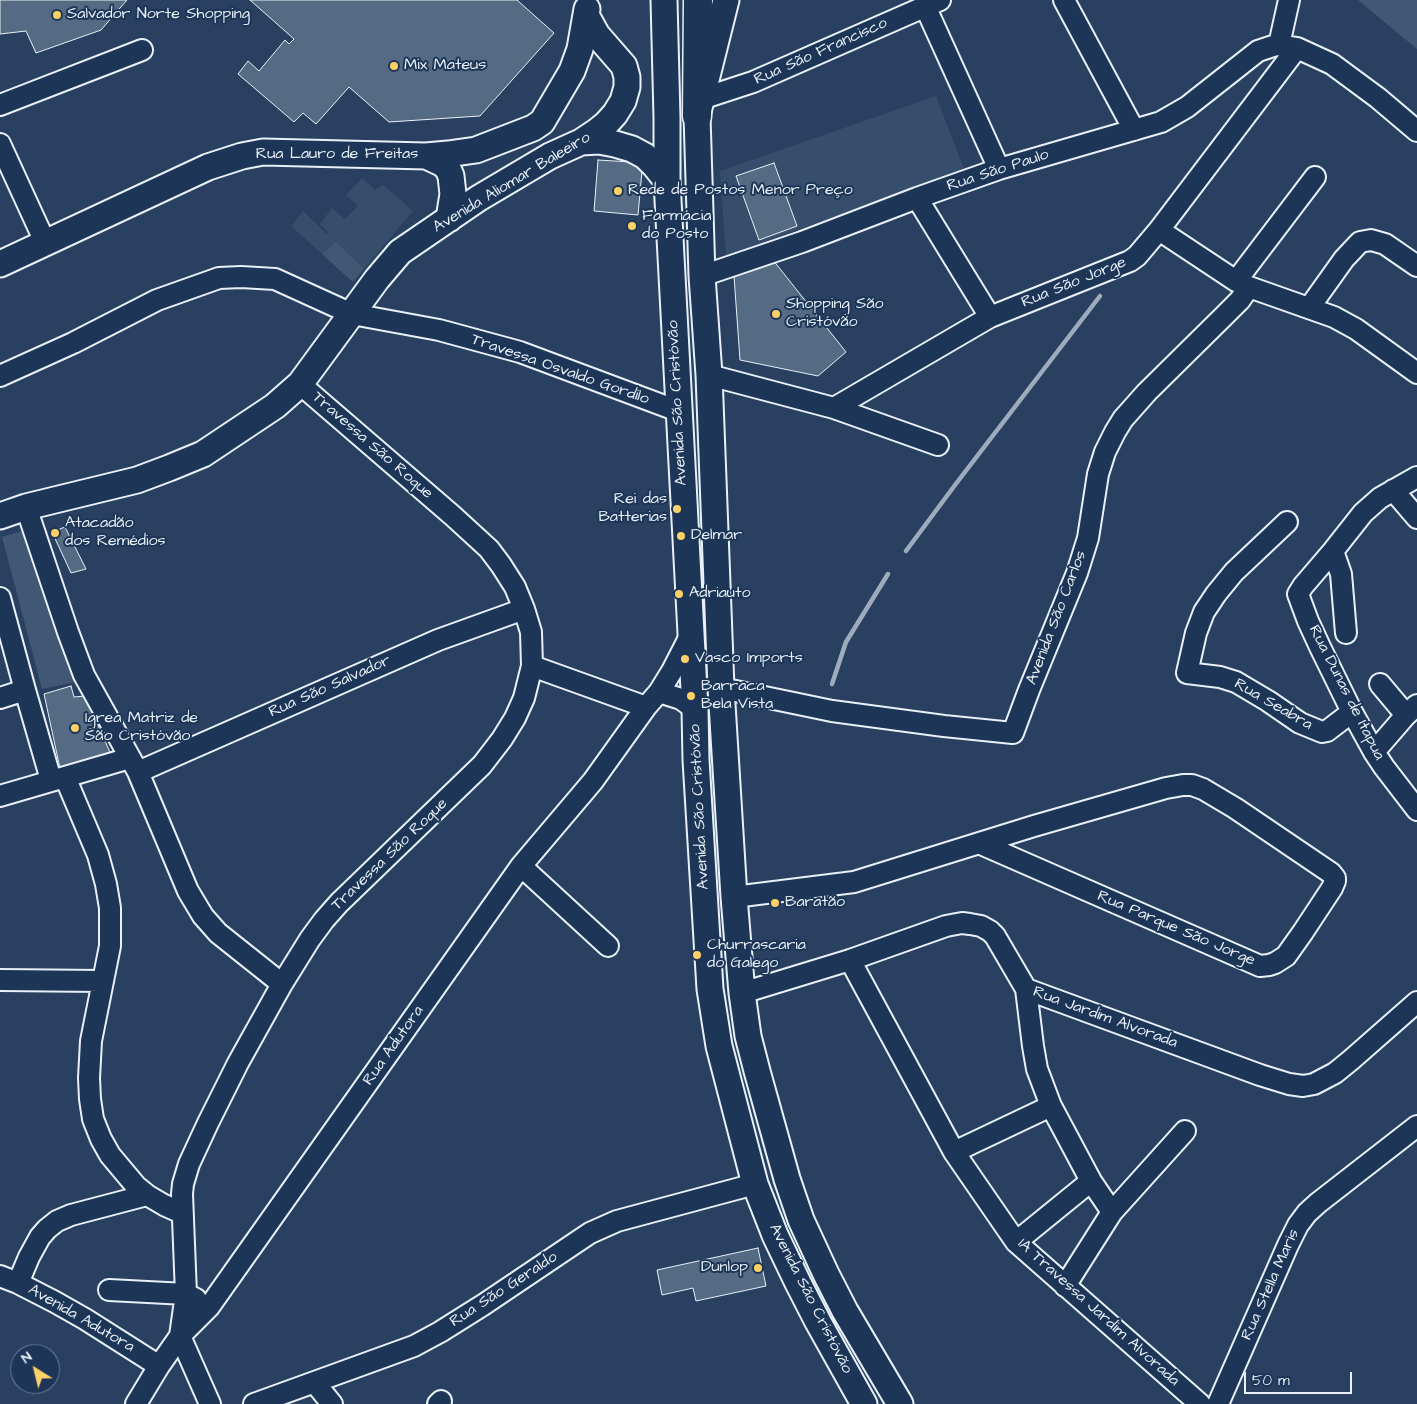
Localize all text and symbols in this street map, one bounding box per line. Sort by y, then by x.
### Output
place label: Salvador Norte Shopping [67,5,250,25]
marker: Salvador Norte Shopping [51,9,63,21]
street label: Rua São Francisco [751,14,891,90]
place label: Mix Mateus [404,56,486,76]
marker: Mix Mateus [388,60,400,72]
street label: Avenida Aliomar Baleeiro [430,128,594,238]
street label: Rua Lauro de Freitas [256,145,418,165]
street label: Rua São Paulo [945,146,1051,196]
place label: Rede de Postos Menor Preço [628,181,853,201]
marker: Rede de Postos Menor Preço [612,185,624,197]
place label: Farmácia do Posto [642,207,711,245]
marker: Farmácia do Posto [626,220,638,232]
street label: Rua São Jorge [1019,253,1129,313]
place label: Shopping São Cristóvão [786,295,884,333]
marker: Shopping São Cristóvão [770,308,782,320]
street label: Avenida São Cristóvão [664,320,692,486]
street label: Travessa Osvaldo Gordilo [469,331,651,409]
street label: Travessa São Roque [308,388,436,504]
place label: Rei das Batterias [598,490,667,528]
marker: Rei das Batterias [671,503,683,515]
place label: Atacadão dos Remédios [65,514,165,552]
place label: Delmar [691,526,742,546]
marker: Atacadão dos Remédios [49,527,61,539]
marker: Delmar [675,530,687,542]
street label: Avenida São Carlos [1023,548,1091,688]
place label: Adriauto [689,584,750,604]
marker: Adriauto [673,588,685,600]
street label: Rua Dunas de Itapua [1304,622,1388,764]
place label: Vasco Imports [695,649,803,669]
street label: Rua São Salvador [266,652,394,722]
marker: Vasco Imports [679,653,691,665]
street label: Rua Seabra [1230,675,1316,735]
place label: Barraca Bela Vista [701,677,773,715]
marker: Barraca Bela Vista [685,690,697,702]
place label: Igrea Matriz de São Cristóvão [85,709,198,747]
marker: Igrea Matriz de São Cristóvão [69,722,81,734]
street label: Avenida São Cristóvão [686,724,714,890]
street label: Travessa São Roque [328,795,452,915]
street label: Rua Parque São Jorge [1094,887,1258,971]
place label: Baratão [785,893,845,913]
marker: Baratão [769,897,781,909]
place label: Churrascaria do Galego [707,936,806,974]
marker: Churrascaria do Galego [691,949,703,961]
street label: Rua Jardim Alvorada [1030,983,1180,1053]
street label: Rua Adutora [359,1002,429,1090]
street label: Avenida São Cristóvão [764,1221,856,1377]
street label: Rua Stella Maris [1238,1226,1304,1344]
street label: 1A Travessa Jardim Alvorada [1013,1235,1183,1391]
street label: Rua São Geraldo [447,1248,561,1332]
place label: Dunlop [701,1258,748,1278]
marker: Dunlop [752,1262,764,1274]
street label: Avenida Adutora [25,1281,137,1357]
north arrow [10,1344,60,1394]
text: N [17,1347,36,1368]
scale bar [1247,1362,1354,1394]
text: 50 m [1252,1370,1290,1391]

